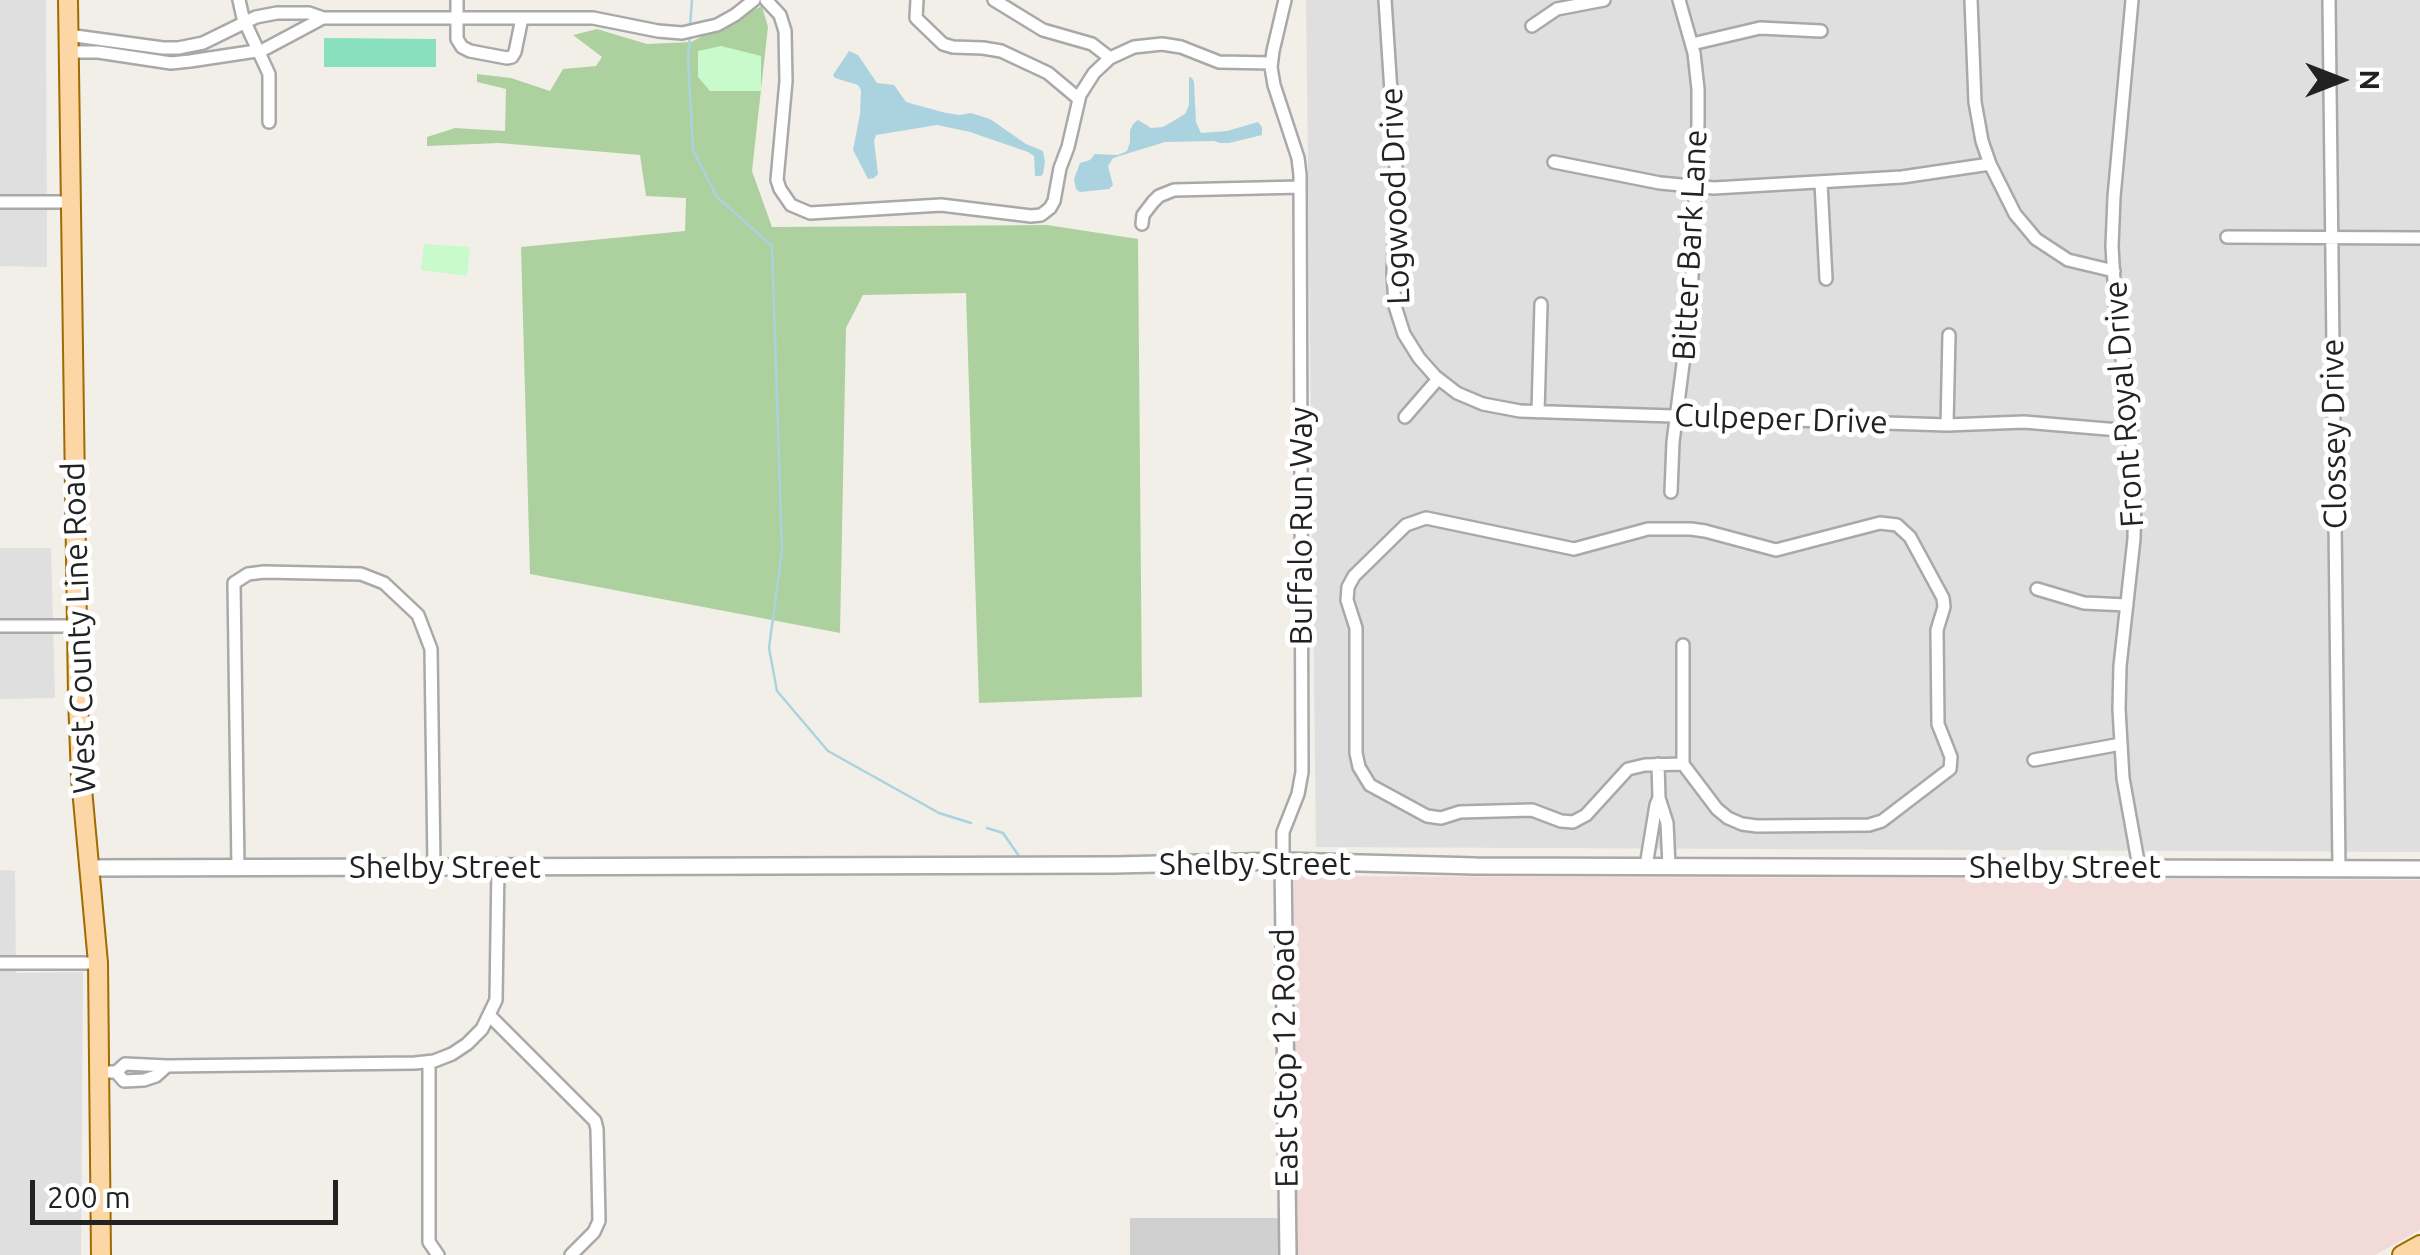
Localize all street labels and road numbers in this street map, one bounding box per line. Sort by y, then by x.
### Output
street label: Logwood Drive [1372,87,1418,305]
street label: Bitter Bark Lane [1665,128,1715,362]
street label: Front Royal Drive [2096,279,2152,529]
street label: Clossey Drive [2313,338,2355,530]
street label: Culpeper Drive [1673,396,1889,442]
street label: Buffalo Run Way [1282,407,1320,645]
street label: West County Line Road [54,461,104,795]
street label: Shelby Street [1159,845,1351,883]
street label: Shelby Street [349,848,541,886]
street label: Shelby Street [1969,848,2161,886]
street label: East Stop 12 Road [1264,928,1306,1188]

